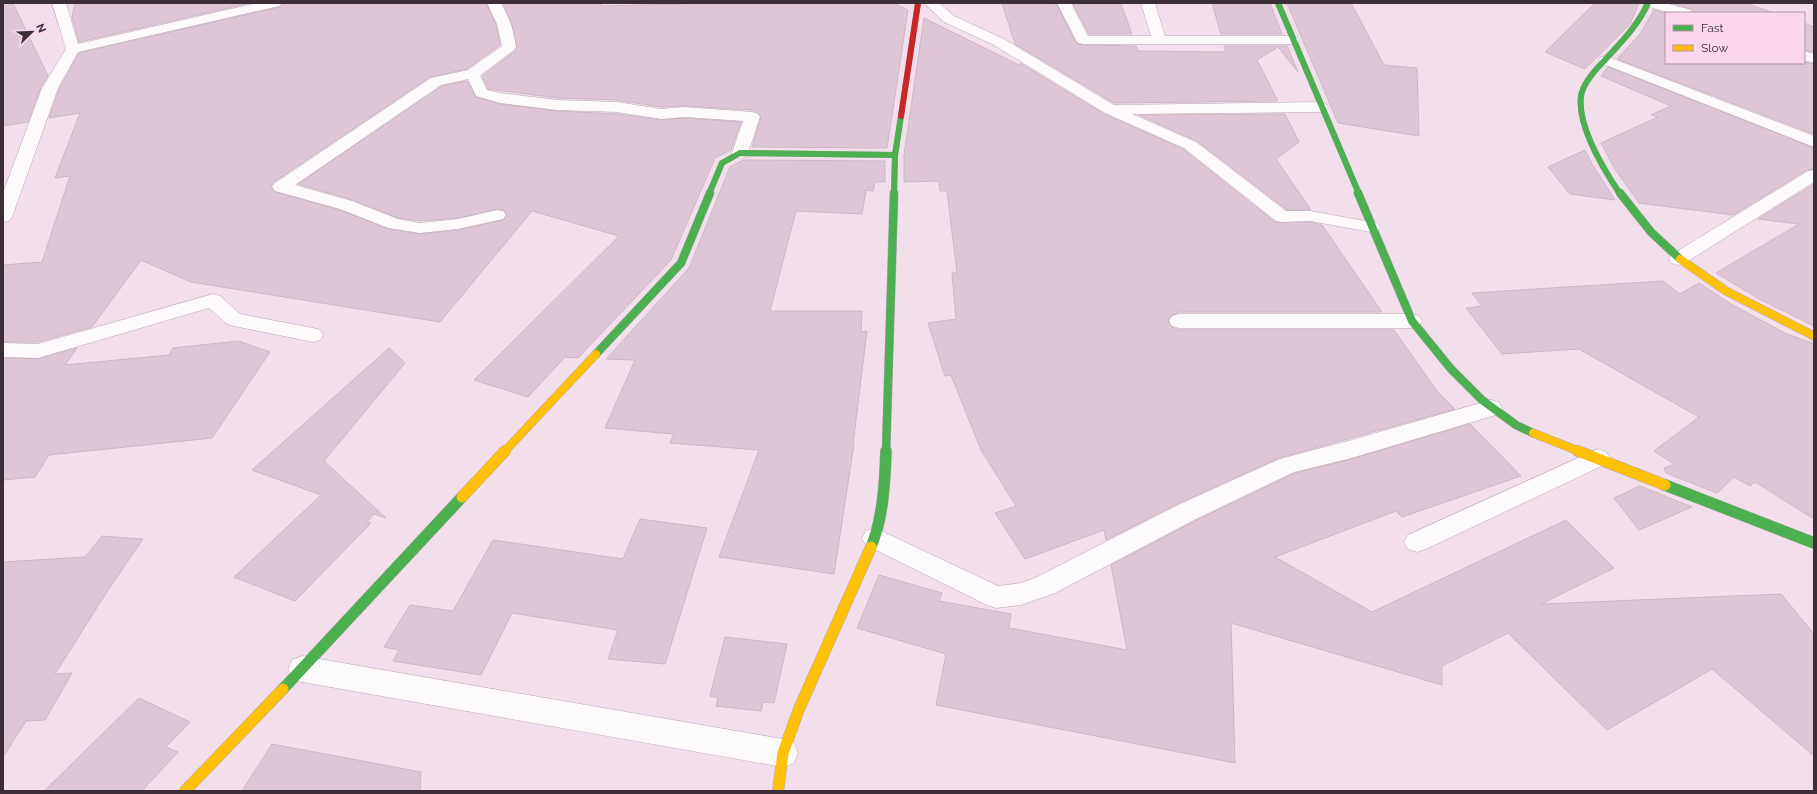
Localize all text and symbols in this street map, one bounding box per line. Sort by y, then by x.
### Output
north arrow [12,12,52,52]
legend [1665,12,1805,64]
text: Fast [1701,21,1724,35]
text: N [33,22,48,35]
text: Slow [1701,41,1728,55]

